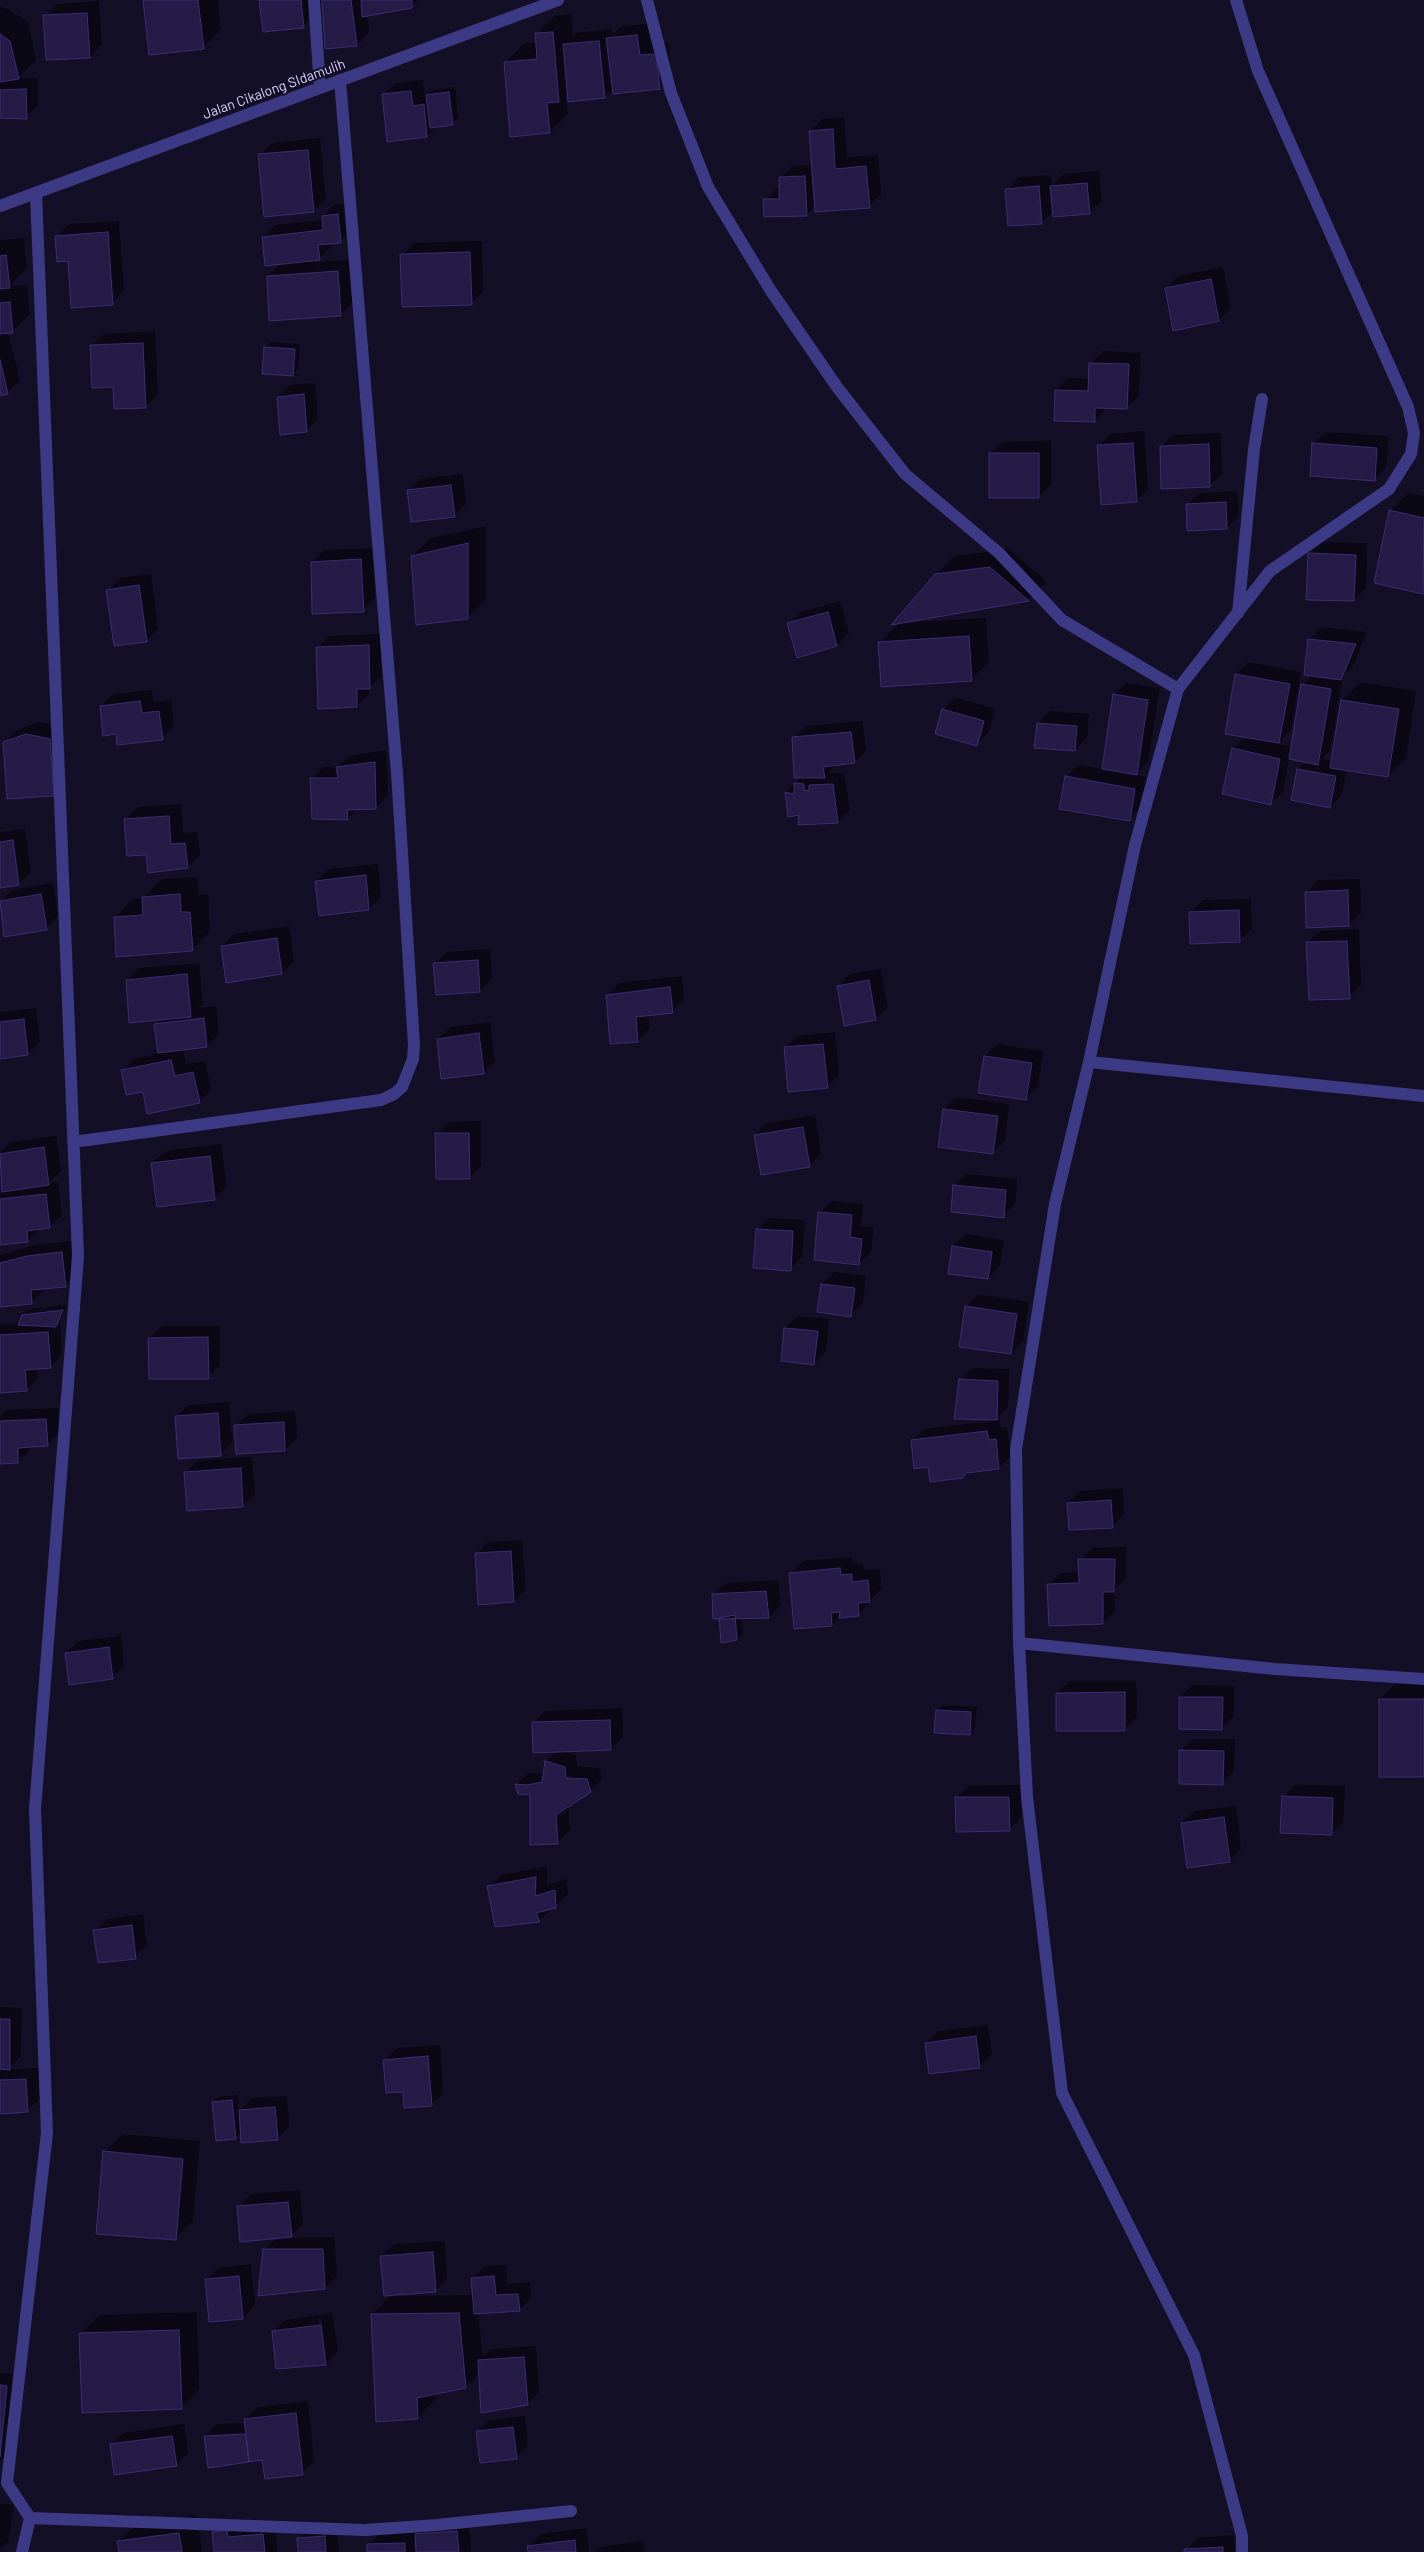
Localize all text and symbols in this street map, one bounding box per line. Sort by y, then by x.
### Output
street label: Jalan Cikalong SIdamulih [200,55,348,123]

